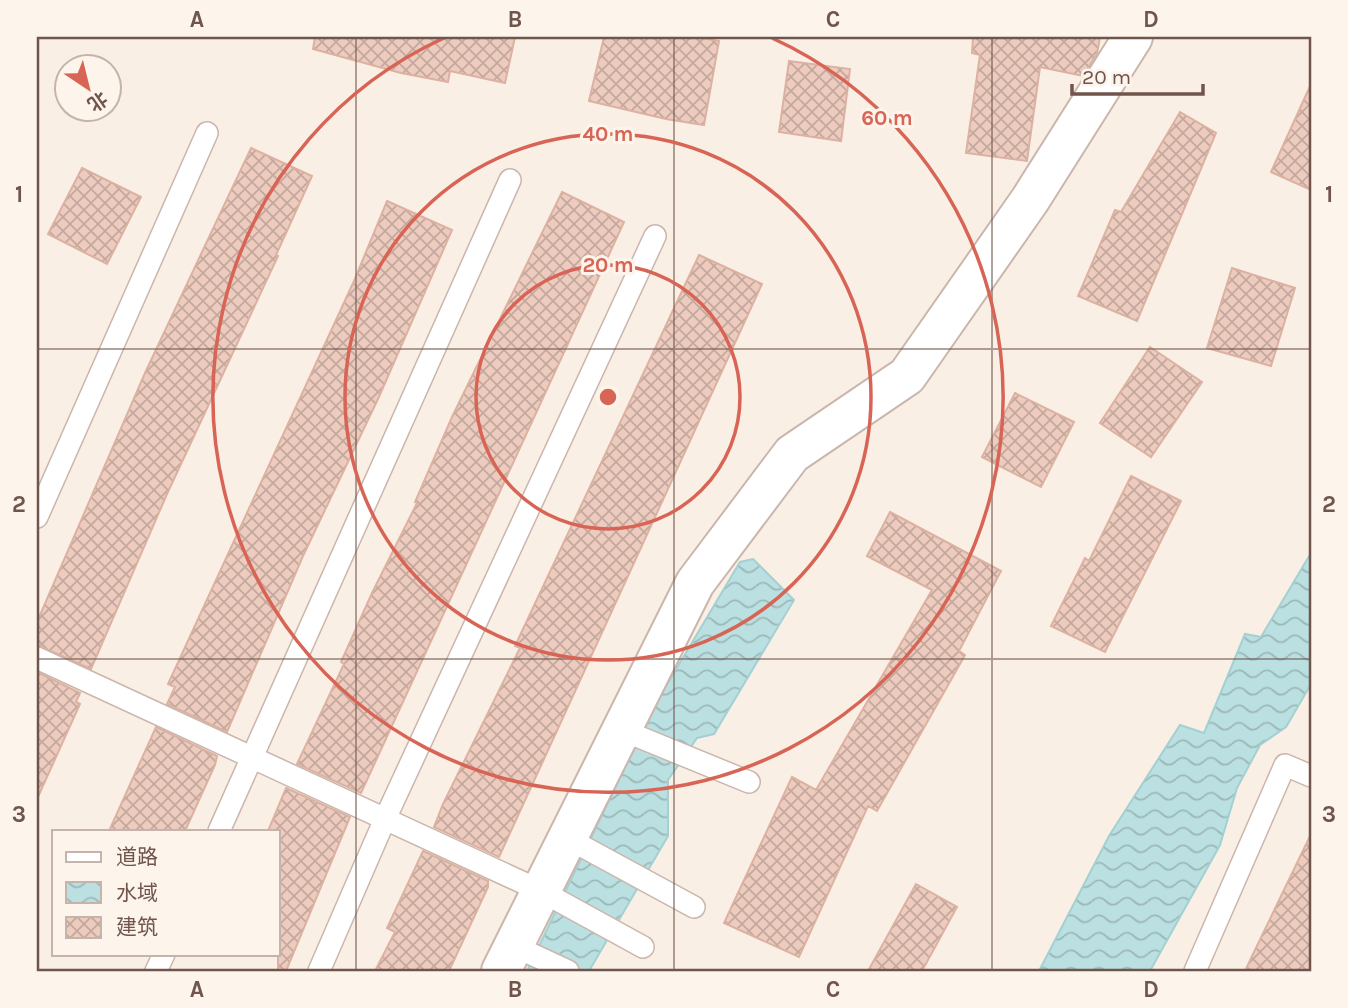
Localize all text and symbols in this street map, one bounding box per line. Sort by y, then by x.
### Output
text: A [190,6,204,33]
text: B [508,6,522,33]
text: C [826,6,840,33]
text: D [1143,6,1159,33]
north arrow [52,52,122,122]
scale bar [1072,52,1203,96]
text: 20 m [1082,65,1131,89]
text: 北 [83,87,111,116]
text: 60 m [861,106,913,130]
text: 40 m [582,122,634,146]
text: 1 [15,181,23,208]
text: 1 [1325,181,1333,208]
text: 20 m [582,253,634,277]
centre of rings [596,385,620,409]
text: 2 [12,491,26,518]
text: 2 [1322,491,1336,518]
text: 3 [12,801,26,828]
text: 3 [1322,801,1336,828]
legend [52,830,280,956]
text: 道路 [116,845,158,869]
text: 水域 [116,881,158,905]
text: 建筑 [116,915,158,939]
text: A [190,976,204,1003]
text: B [508,976,522,1003]
text: C [826,976,840,1003]
text: D [1143,976,1159,1003]

